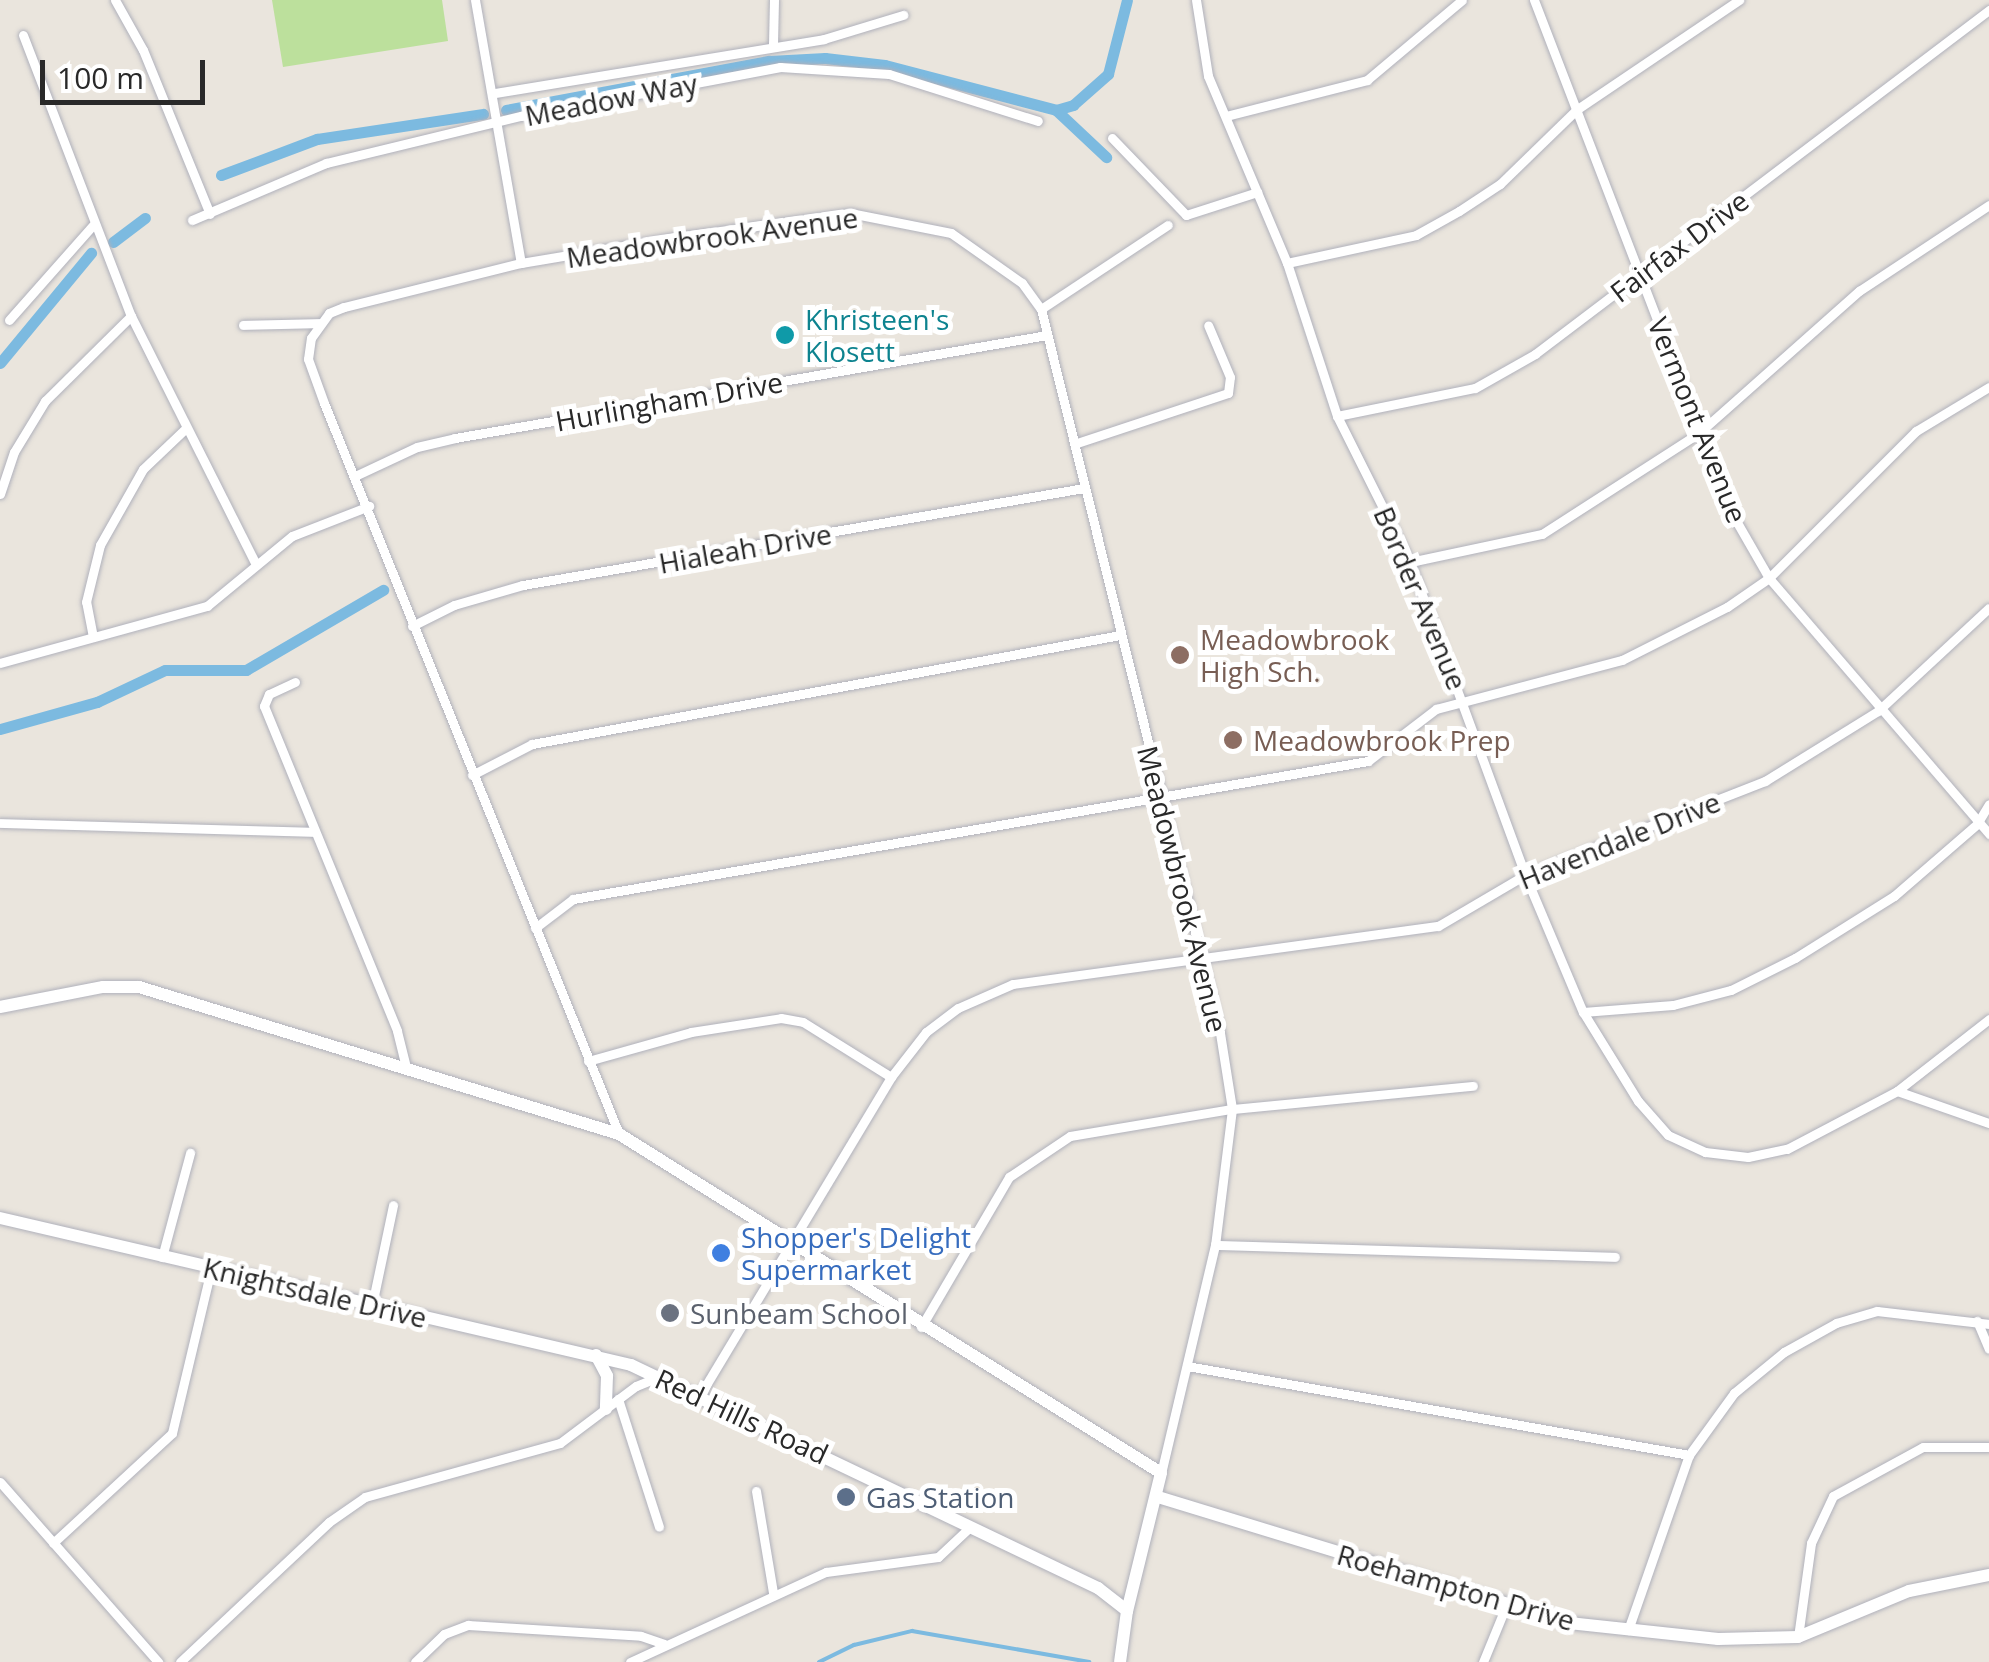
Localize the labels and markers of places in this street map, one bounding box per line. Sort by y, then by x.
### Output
place label: Khristeen's Klosett [805,302,949,368]
marker: Khristeen's Klosett [774,324,796,346]
place label: Meadowbrook High Sch. [1200,622,1389,688]
marker: Meadowbrook High Sch. [1169,644,1191,666]
place label: Meadowbrook Prep [1253,723,1511,757]
marker: Meadowbrook Prep [1222,729,1244,751]
place label: Shopper's Delight Supermarket [741,1220,971,1286]
marker: Shopper's Delight Supermarket [710,1242,732,1264]
place label: Sunbeam School [690,1296,908,1330]
marker: Sunbeam School [659,1302,681,1324]
place label: Gas Station [866,1480,1014,1514]
marker: Gas Station [835,1486,857,1508]

